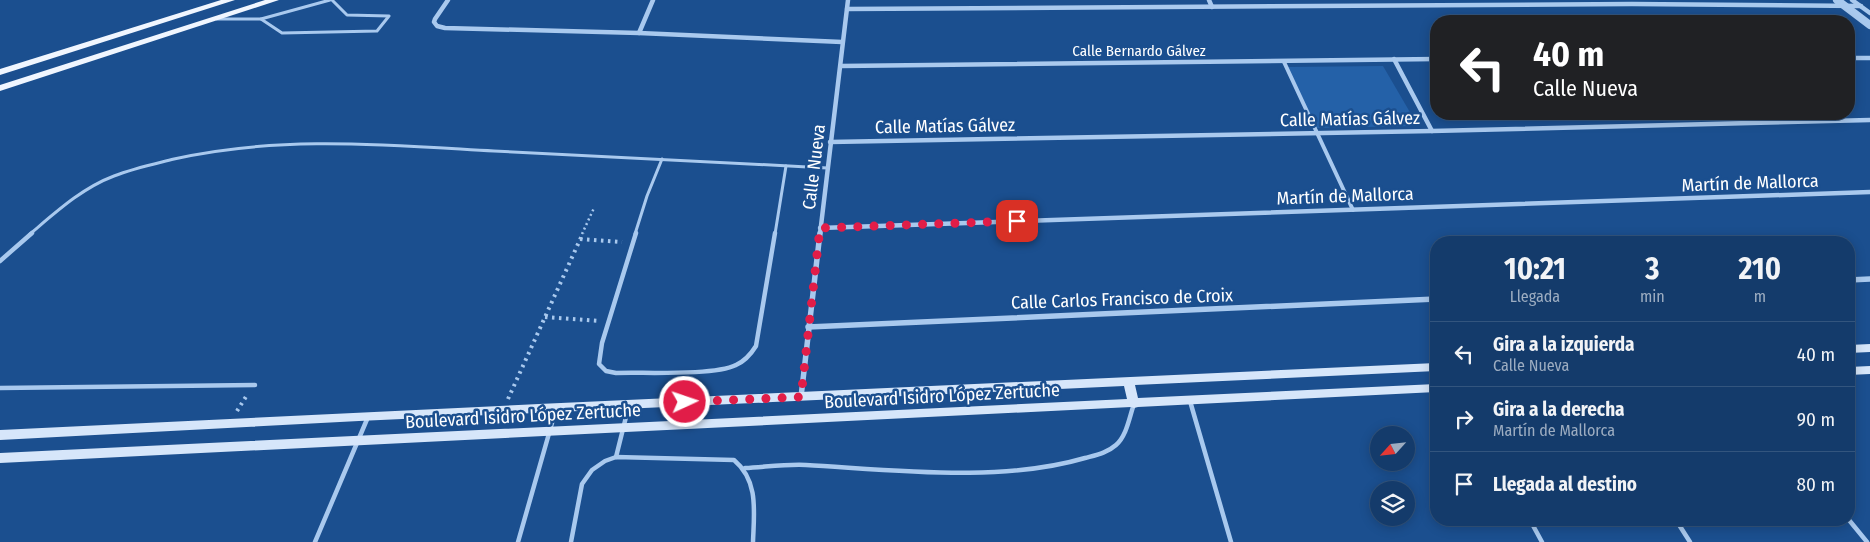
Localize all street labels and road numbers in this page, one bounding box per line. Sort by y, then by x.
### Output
street label: Calle Bernardo Gálvez [1072,42,1206,60]
street label: Calle Matías Gálvez [1280,107,1420,131]
street label: Calle Matías Gálvez [875,114,1015,138]
street label: Calle Nueva [798,123,830,211]
street label: Martín de Mallorca [1681,170,1819,196]
street label: Martín de Mallorca [1276,183,1414,209]
street label: Calle Carlos Francisco de Croix [1011,284,1233,314]
street label: Boulevard Isidro López Zertuche [824,379,1060,413]
street label: Boulevard Isidro López Zertuche [405,399,641,433]

